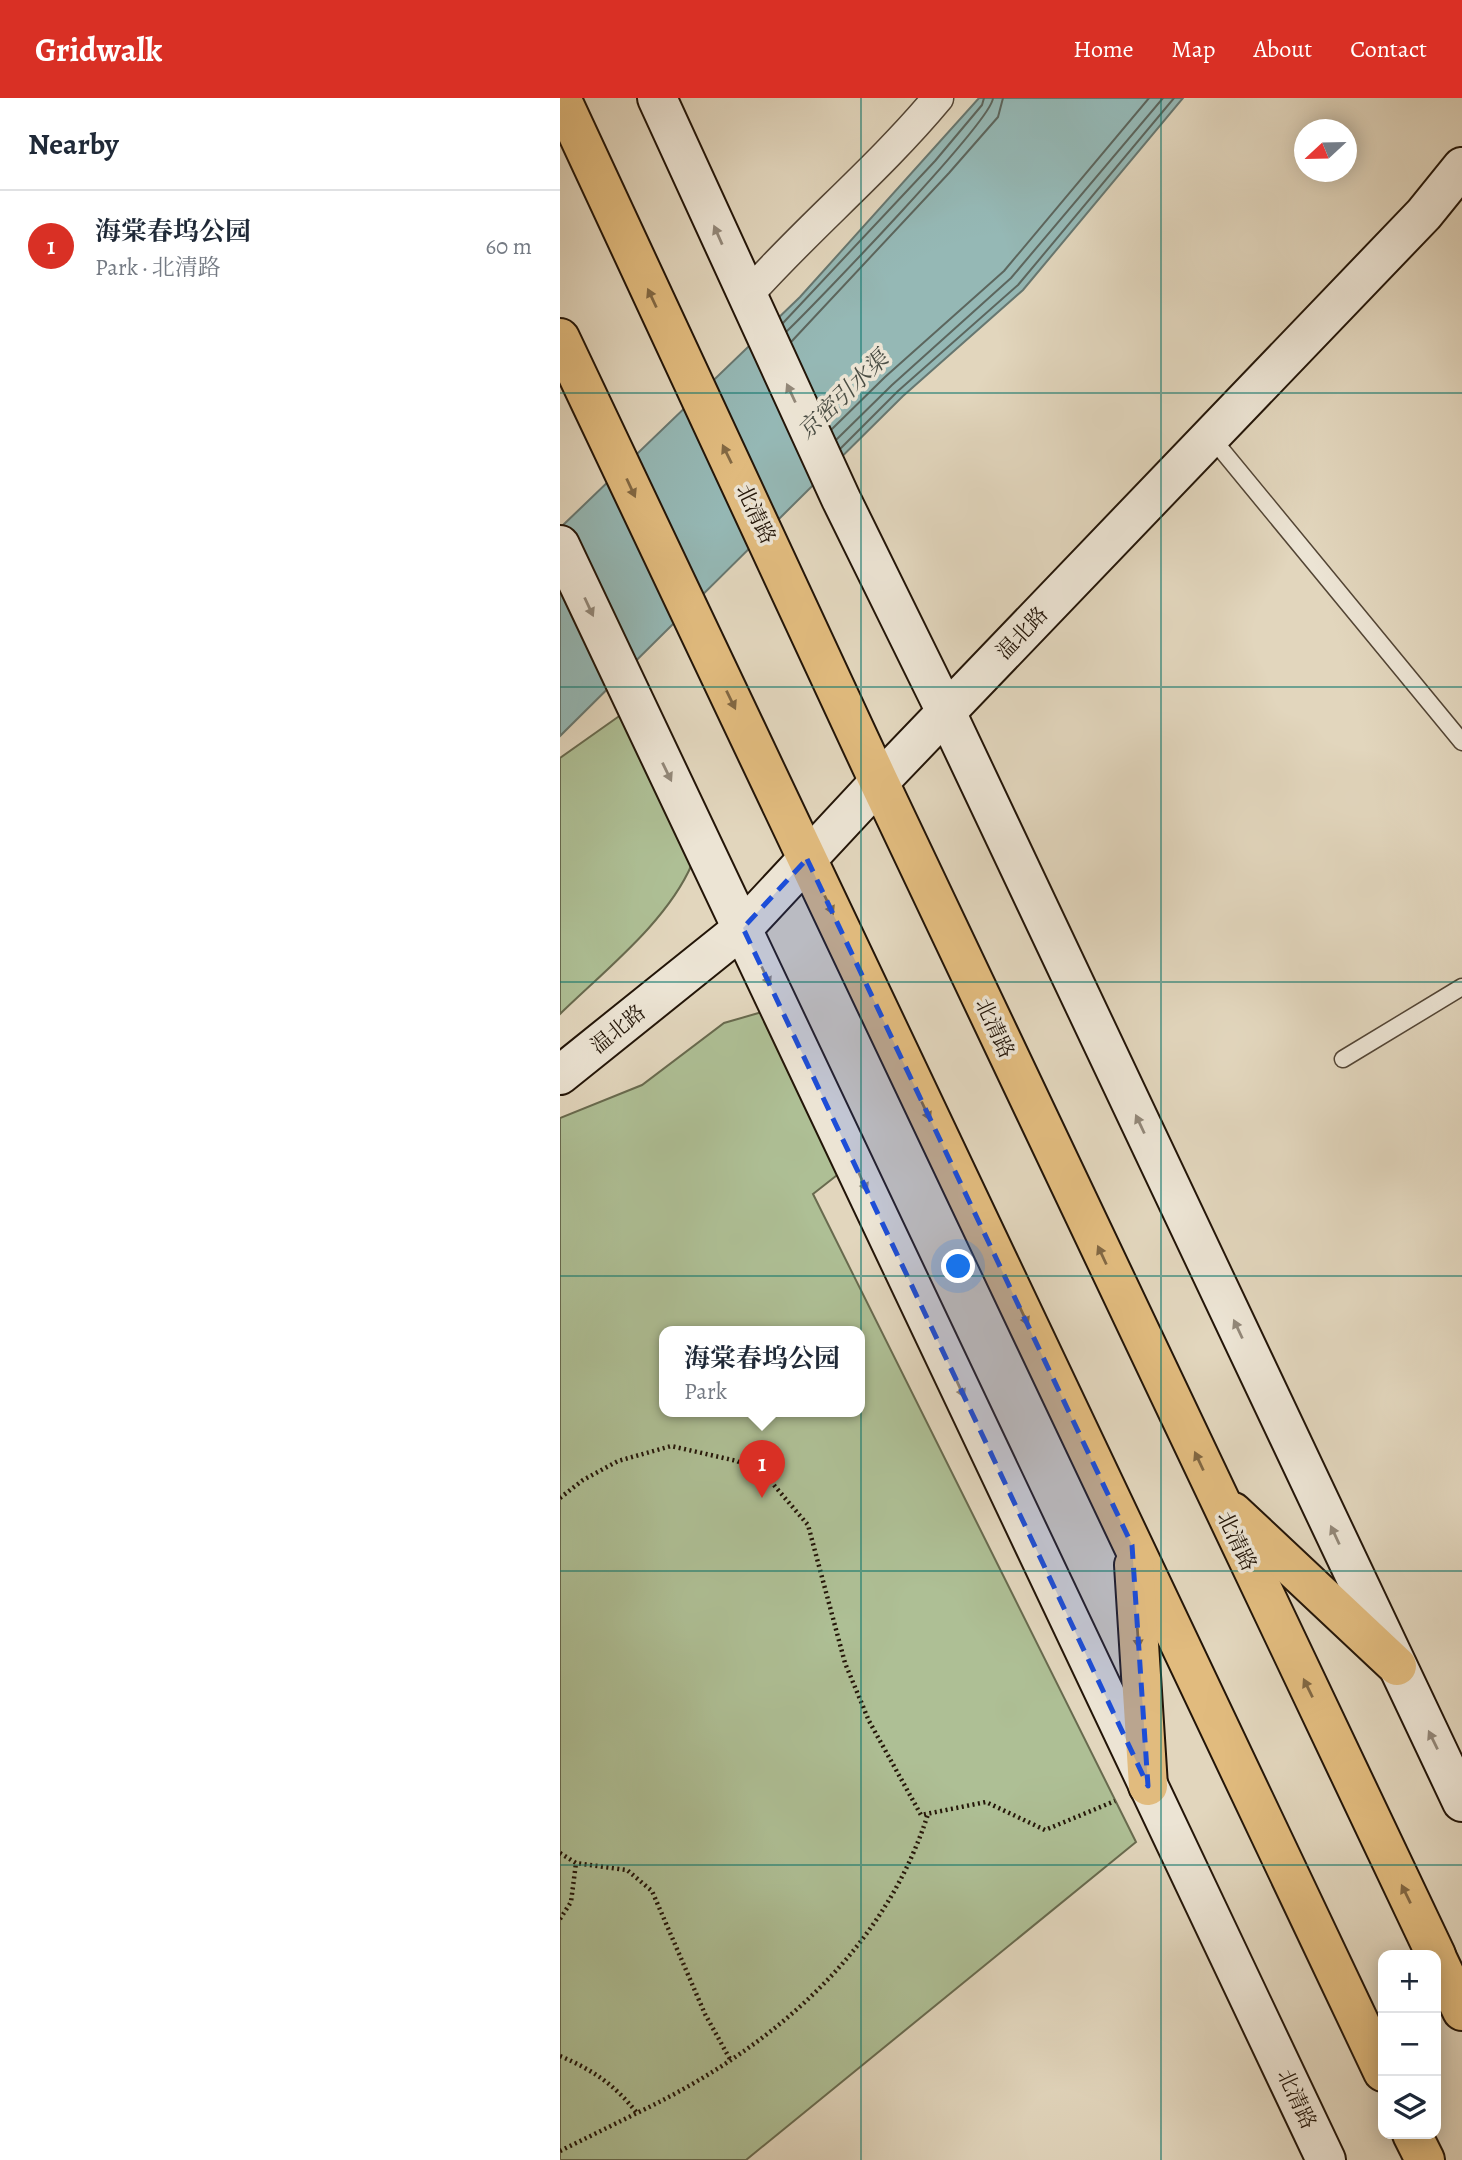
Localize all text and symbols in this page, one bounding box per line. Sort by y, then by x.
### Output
text: Gridwalk [35,27,162,72]
text: Home [1073,33,1134,65]
text: Map [1172,33,1216,65]
text: About [1254,33,1312,65]
text: Contact [1350,33,1427,65]
north arrow [1294,119,1357,182]
text: Nearby [28,124,119,164]
text: 海棠春坞公园 [95,214,251,249]
one-way arrow [712,225,724,245]
text: 1 [47,231,55,262]
text: 60 m [485,231,532,262]
text: Park · 北清路 [95,252,221,283]
one-way arrow [647,287,658,308]
water label: 京密引水渠 [791,342,897,446]
one-way arrow [785,383,797,403]
one-way arrow [721,444,732,464]
one-way arrow [625,478,636,498]
street label: 北清路 [730,480,782,548]
one-way arrow [583,597,595,617]
street label: 温北路 [990,601,1054,665]
one-way arrow [725,690,737,710]
one-way arrow [662,761,673,782]
one-way arrow [823,895,835,915]
one-way arrow [760,966,772,986]
street label: 北清路 [969,994,1021,1062]
street label: 温北路 [585,998,651,1060]
one-way arrow [920,1101,932,1121]
one-way arrow [1135,1114,1146,1134]
one-way arrow [858,1172,869,1192]
one-way arrow [1096,1245,1108,1265]
your location [941,1249,975,1283]
one-way arrow [1018,1306,1029,1327]
one-way arrow [1232,1319,1244,1339]
popup [659,1326,865,1417]
text: 海棠春坞公园 [684,1341,840,1376]
text: Park [684,1376,727,1407]
one-way arrow [955,1378,966,1398]
pin: 1 [739,1440,785,1498]
one-way arrow [1193,1451,1205,1471]
street label: 北清路 [1211,1507,1263,1575]
one-way arrow [1329,1525,1341,1545]
one-way arrow [1133,1627,1144,1649]
one-way arrow [1302,1678,1313,1699]
one-way arrow [1427,1730,1438,1751]
one-way arrow [1400,1884,1412,1904]
map controls [1378,1950,1441,2139]
button: + [1378,1950,1441,2013]
button: − [1378,2013,1441,2076]
street label: 北清路 [1271,2065,1323,2133]
button: layers [1378,2076,1441,2139]

